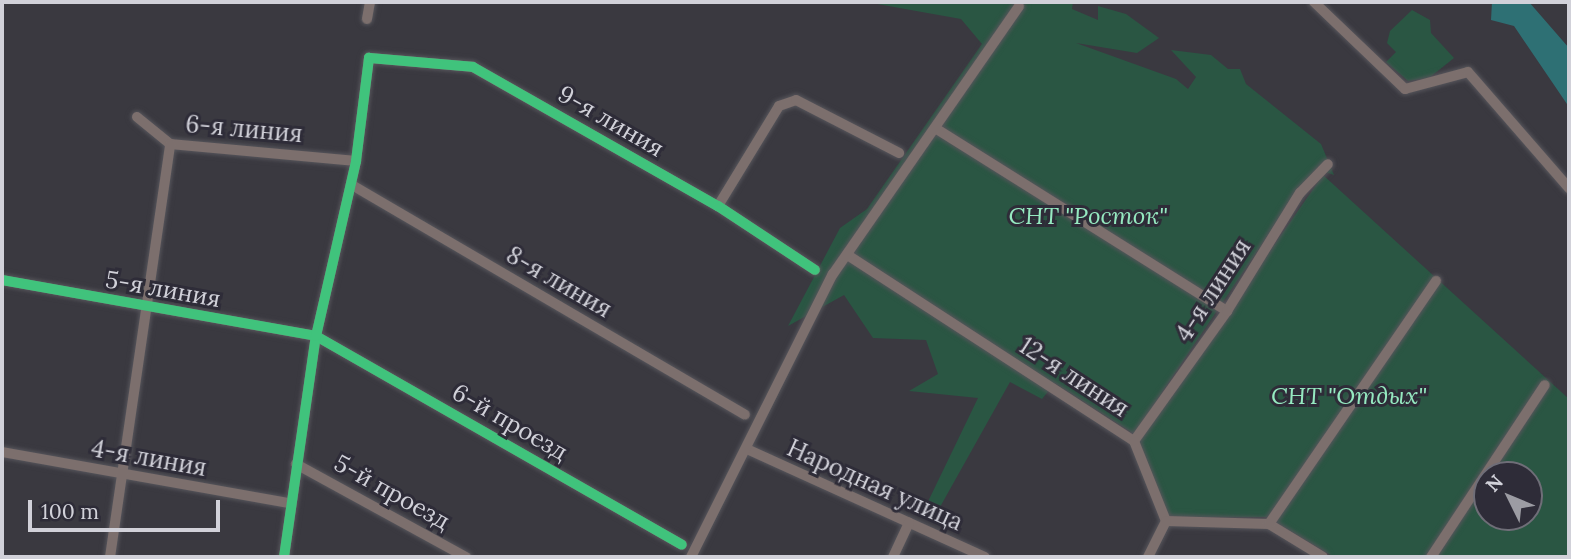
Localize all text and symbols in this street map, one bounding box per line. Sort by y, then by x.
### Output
street label: 9-я линия [553,79,669,163]
street label: 6-я линия [184,110,304,148]
park label: СНТ "Росток" [1008,202,1168,230]
street label: 4-я линия [1169,233,1257,347]
street label: 8-я линия [501,240,617,324]
street label: 5-я линия [103,265,223,313]
street label: 12-я линия [1014,331,1134,423]
street label: 6-й проезд [447,377,573,467]
park label: СНТ "Отдых" [1271,382,1427,410]
street label: Народная улица [783,433,967,537]
street label: 4-я линия [89,434,209,482]
street label: 5-й проезд [329,448,455,536]
north arrow [1473,461,1543,531]
text: N [1480,469,1508,497]
scale bar [32,486,224,530]
text: 100 m [41,498,99,525]

